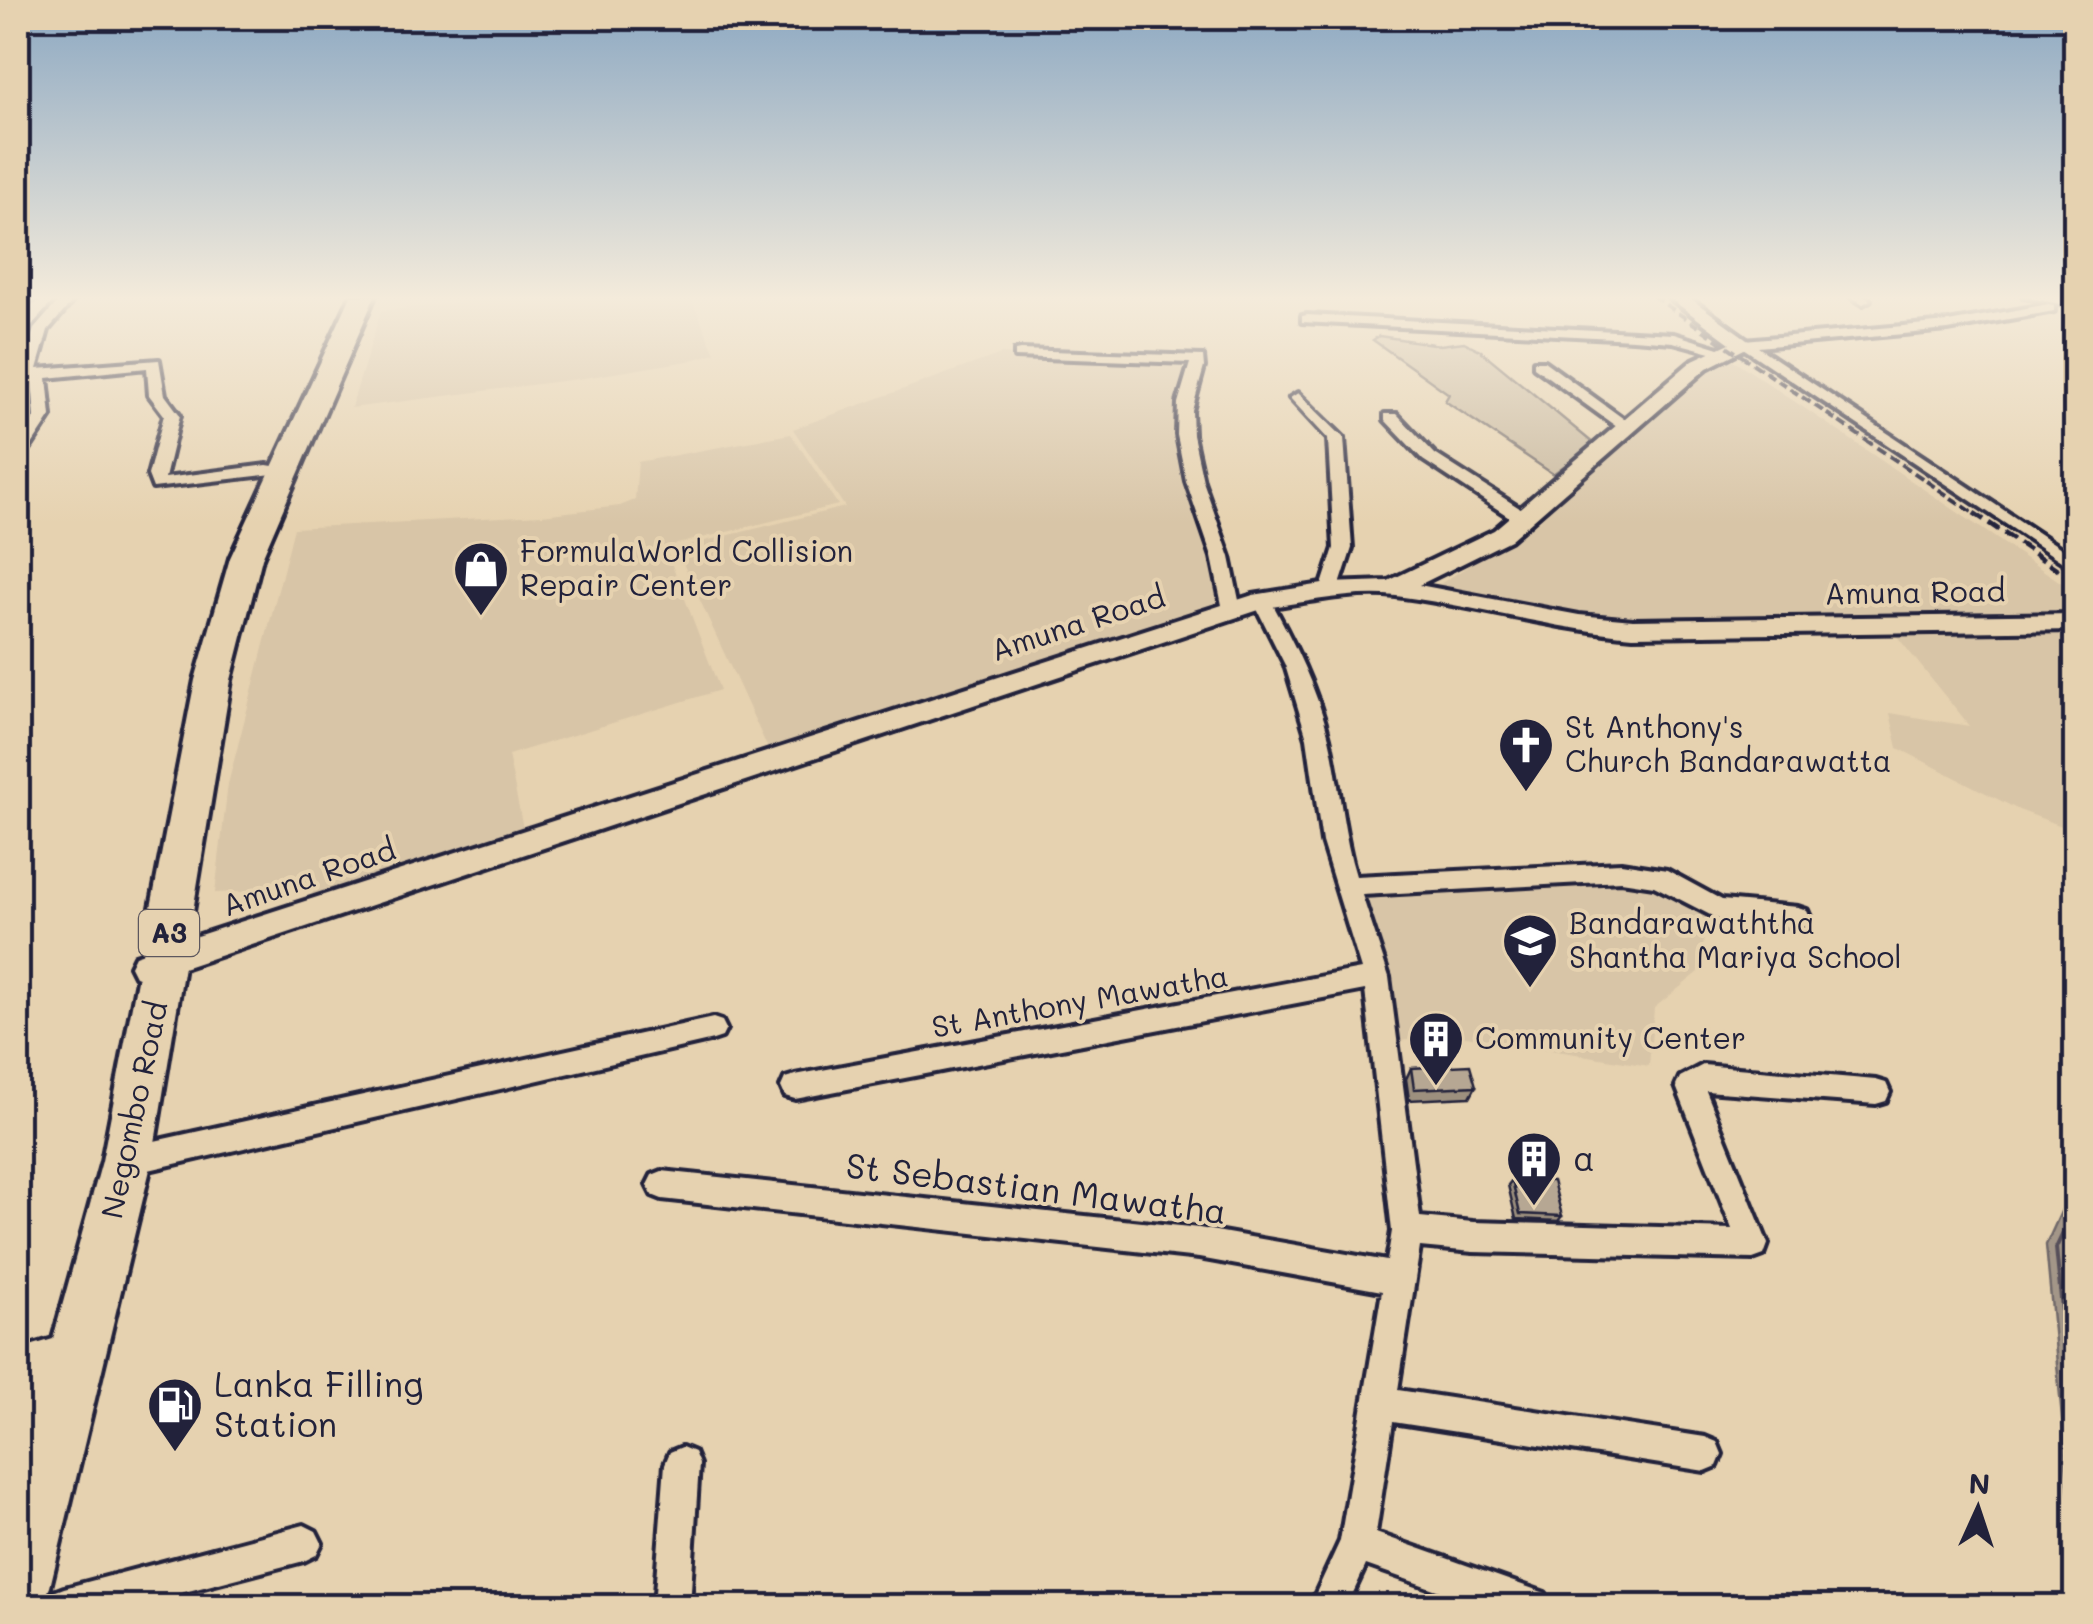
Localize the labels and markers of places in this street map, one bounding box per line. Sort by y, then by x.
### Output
place label: FormulaWorld Collision Repair Center [520,530,853,604]
shop icon: FormulaWorld Collision Repair Center [451,539,511,618]
place label: St Anthony's Church Bandarawatta [1565,706,1891,780]
church icon: St Anthony's Church Bandarawatta [1496,715,1556,794]
place label: Bandarawaththa Shantha Mariya School [1569,902,1902,976]
school or university icon: Bandarawaththa Shantha Mariya School [1500,911,1560,990]
building icon: Community Center [1406,1009,1466,1088]
place label: Community Center [1475,1017,1746,1057]
building icon: a [1504,1129,1564,1208]
place label: a [1573,1134,1595,1180]
place label: Lanka Filling Station [214,1360,423,1446]
fuel station icon: Lanka Filling Station [145,1375,205,1454]

